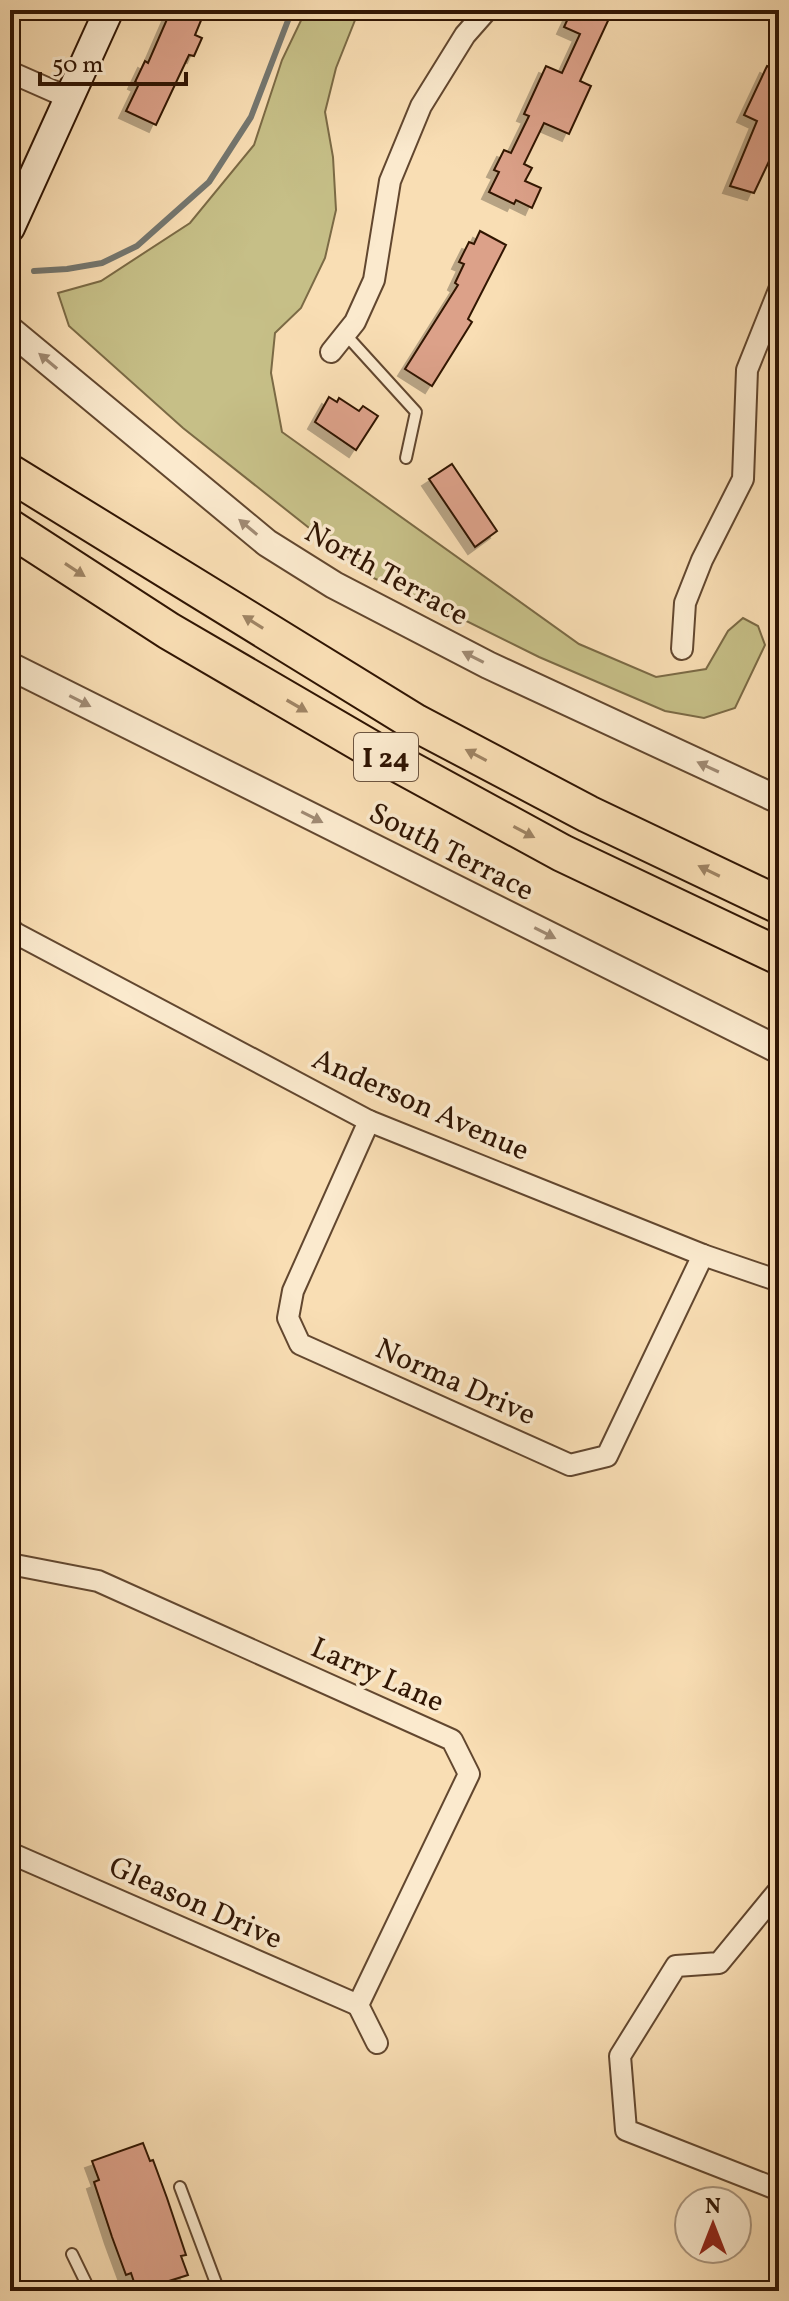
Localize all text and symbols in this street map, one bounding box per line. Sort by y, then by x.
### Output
scale bar [40,36,186,86]
text: 50 m [52,49,104,83]
one-way arrow [38,353,58,370]
street label: North Terrace [296,512,476,637]
one-way arrow [238,519,258,536]
one-way arrow [65,563,86,578]
one-way arrow [242,616,264,630]
one-way arrow [461,650,484,663]
one-way arrow [68,694,91,707]
one-way arrow [286,699,308,713]
road number: I 24 [354,733,418,781]
one-way arrow [465,748,488,761]
one-way arrow [697,760,720,774]
street label: South Terrace [361,793,541,912]
one-way arrow [301,810,324,824]
one-way arrow [513,826,536,839]
one-way arrow [697,864,720,878]
one-way arrow [533,927,556,940]
street label: Anderson Avenue [305,1039,535,1173]
street label: Norma Drive [368,1329,542,1437]
street label: Larry Lane [304,1628,451,1724]
street label: Gleason Drive [102,1847,289,1961]
north arrow [673,2185,753,2265]
text: N [705,2192,721,2223]

